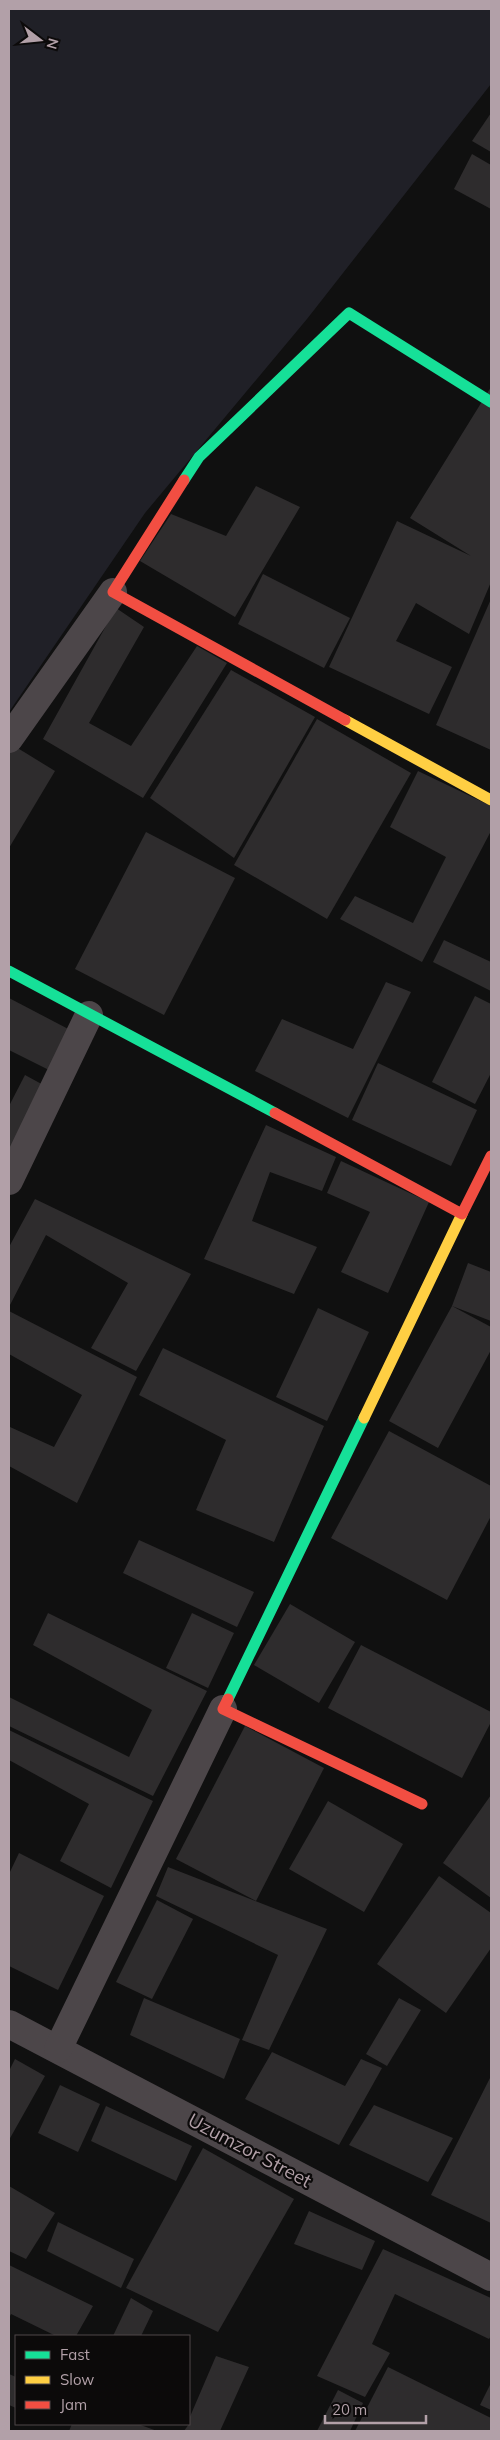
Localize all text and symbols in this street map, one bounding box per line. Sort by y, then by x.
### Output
north arrow [15,15,65,65]
text: N [42,36,63,51]
street label: Uzumzor Street [184,2107,316,2193]
legend [15,2335,190,2425]
text: Fast [60,2345,90,2364]
text: Slow [60,2370,94,2389]
scale bar [325,2392,426,2424]
text: Jam [60,2395,87,2414]
text: 20 m [332,2400,367,2419]

